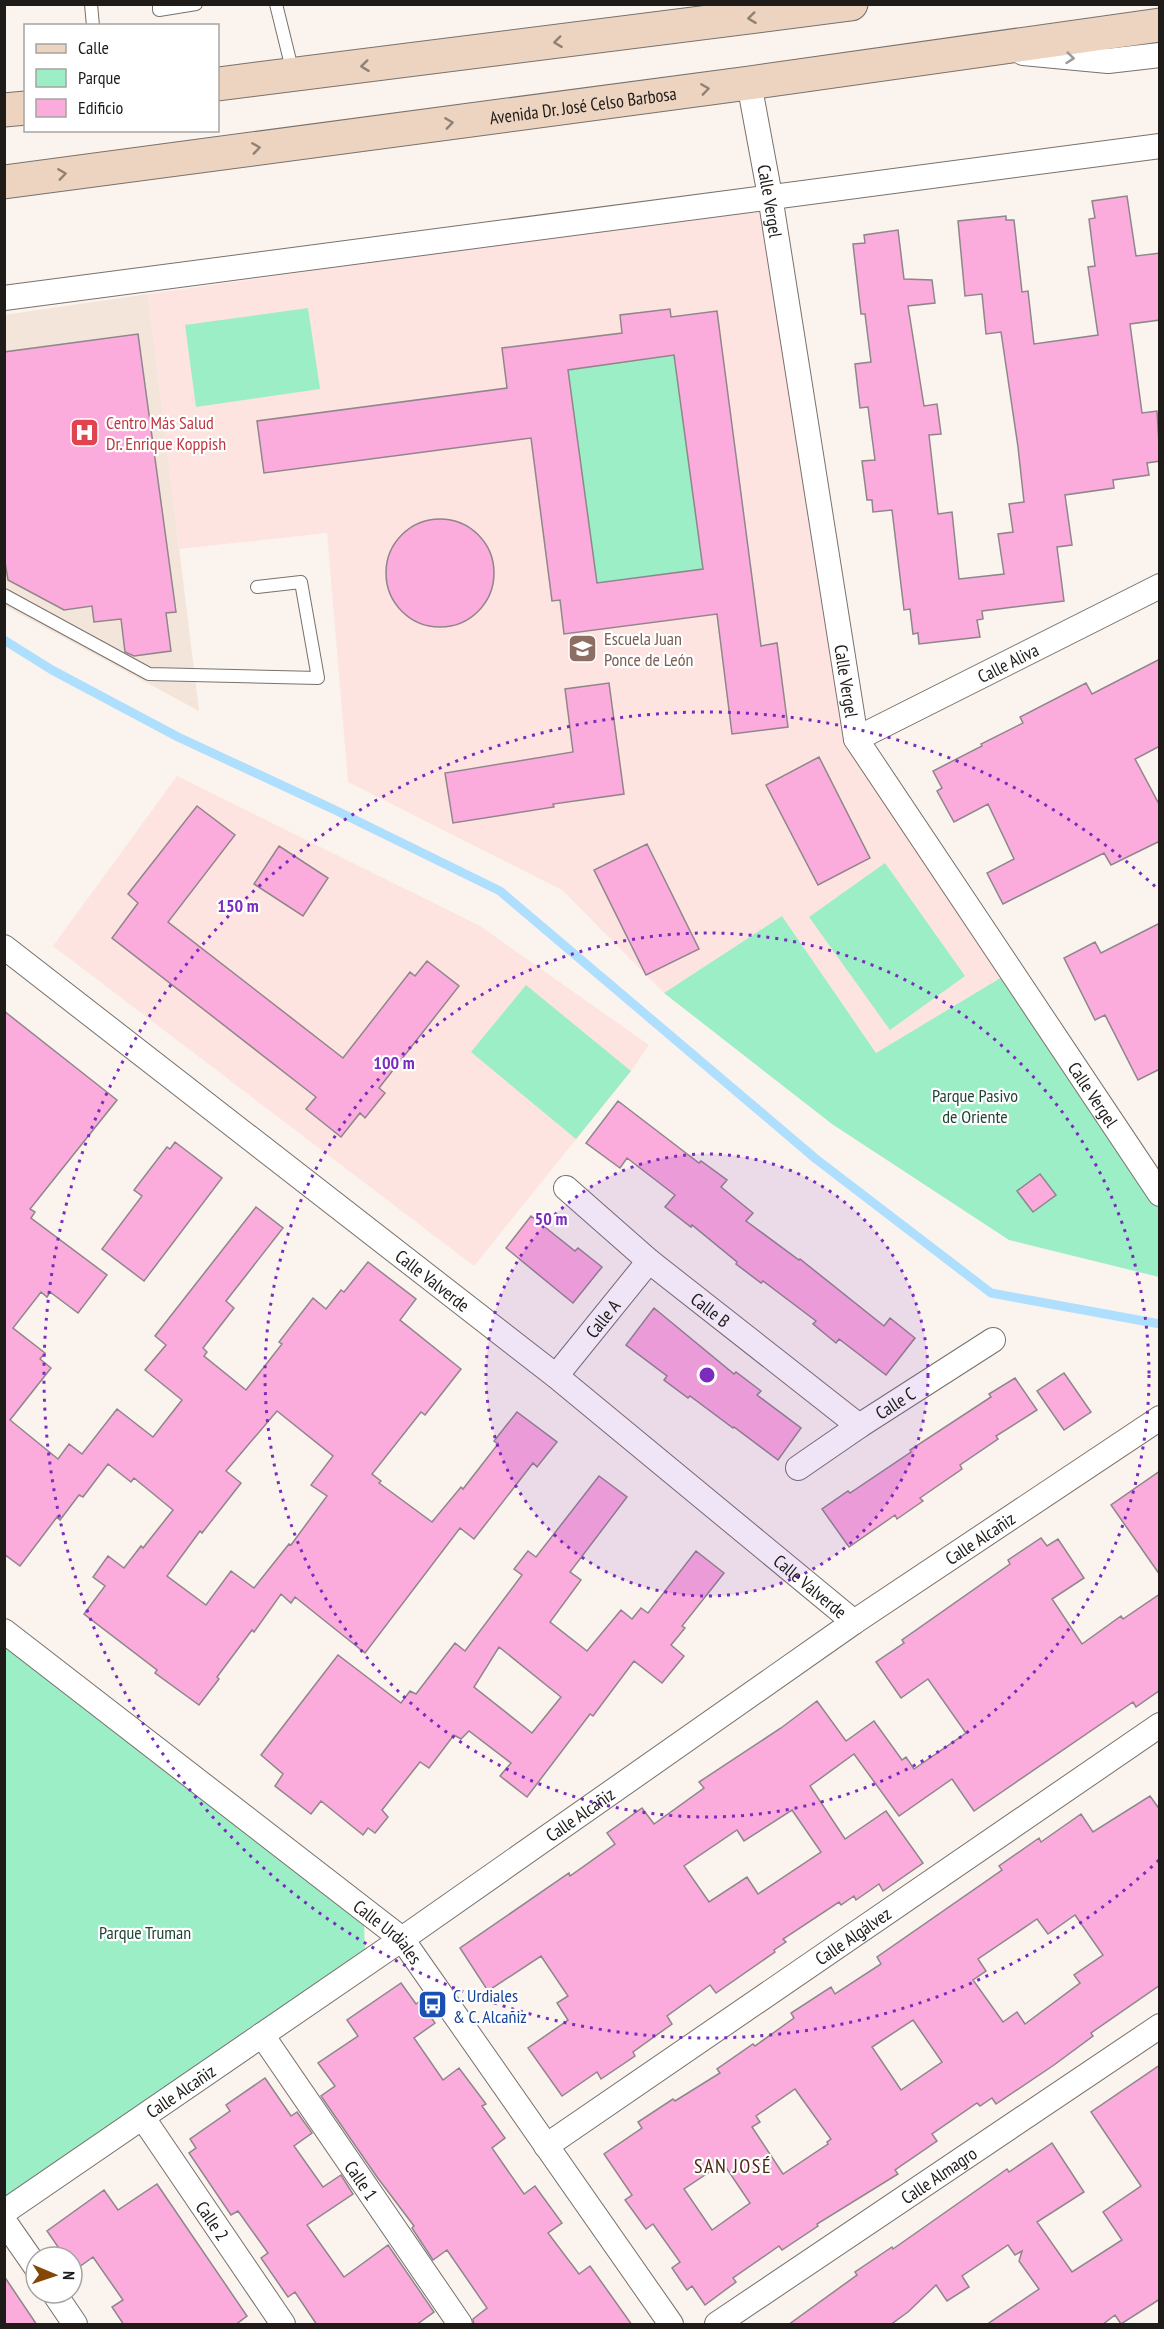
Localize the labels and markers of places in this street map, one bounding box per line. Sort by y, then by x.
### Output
place label: Centro Más Salud Dr. Enrique Koppish [106,411,226,455]
hospital icon: Centro Más Salud Dr. Enrique Koppish [69,416,101,448]
place label: Escuela Juan Ponce de León [604,627,693,671]
school or university icon: Escuela Juan Ponce de León [567,632,599,664]
centre of rings [697,1365,717,1385]
place label: C. Urdiales & C. Alcañiz [453,1984,527,2028]
bus stop icon: C. Urdiales & C. Alcañiz [416,1989,448,2021]

